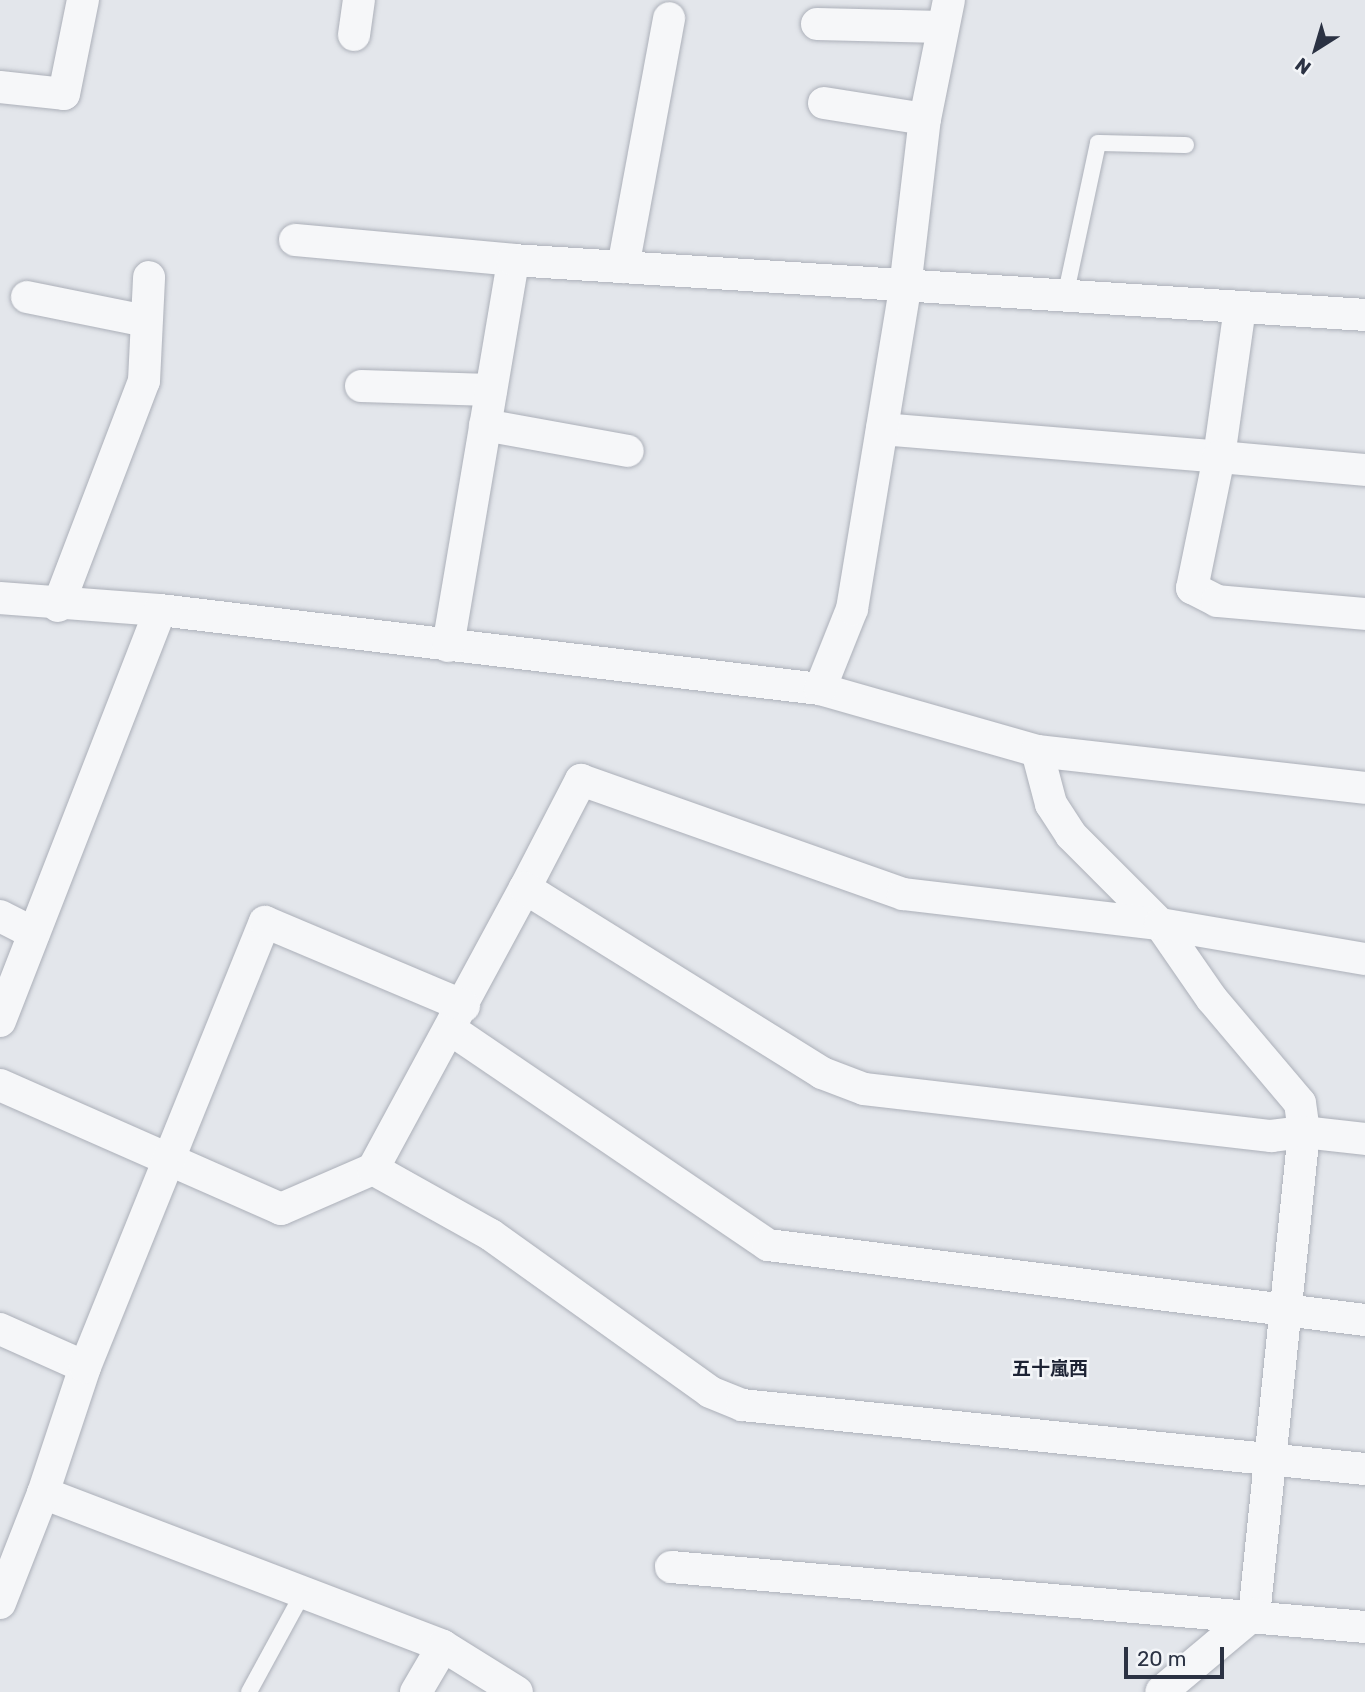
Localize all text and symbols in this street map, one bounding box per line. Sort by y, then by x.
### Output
north arrow [1281,14,1351,84]
text: N [1291,53,1315,79]
district label: 五十嵐西 [1012,1358,1088,1380]
scale bar [1127,1632,1227,1676]
text: 20 m [1137,1646,1186,1671]

